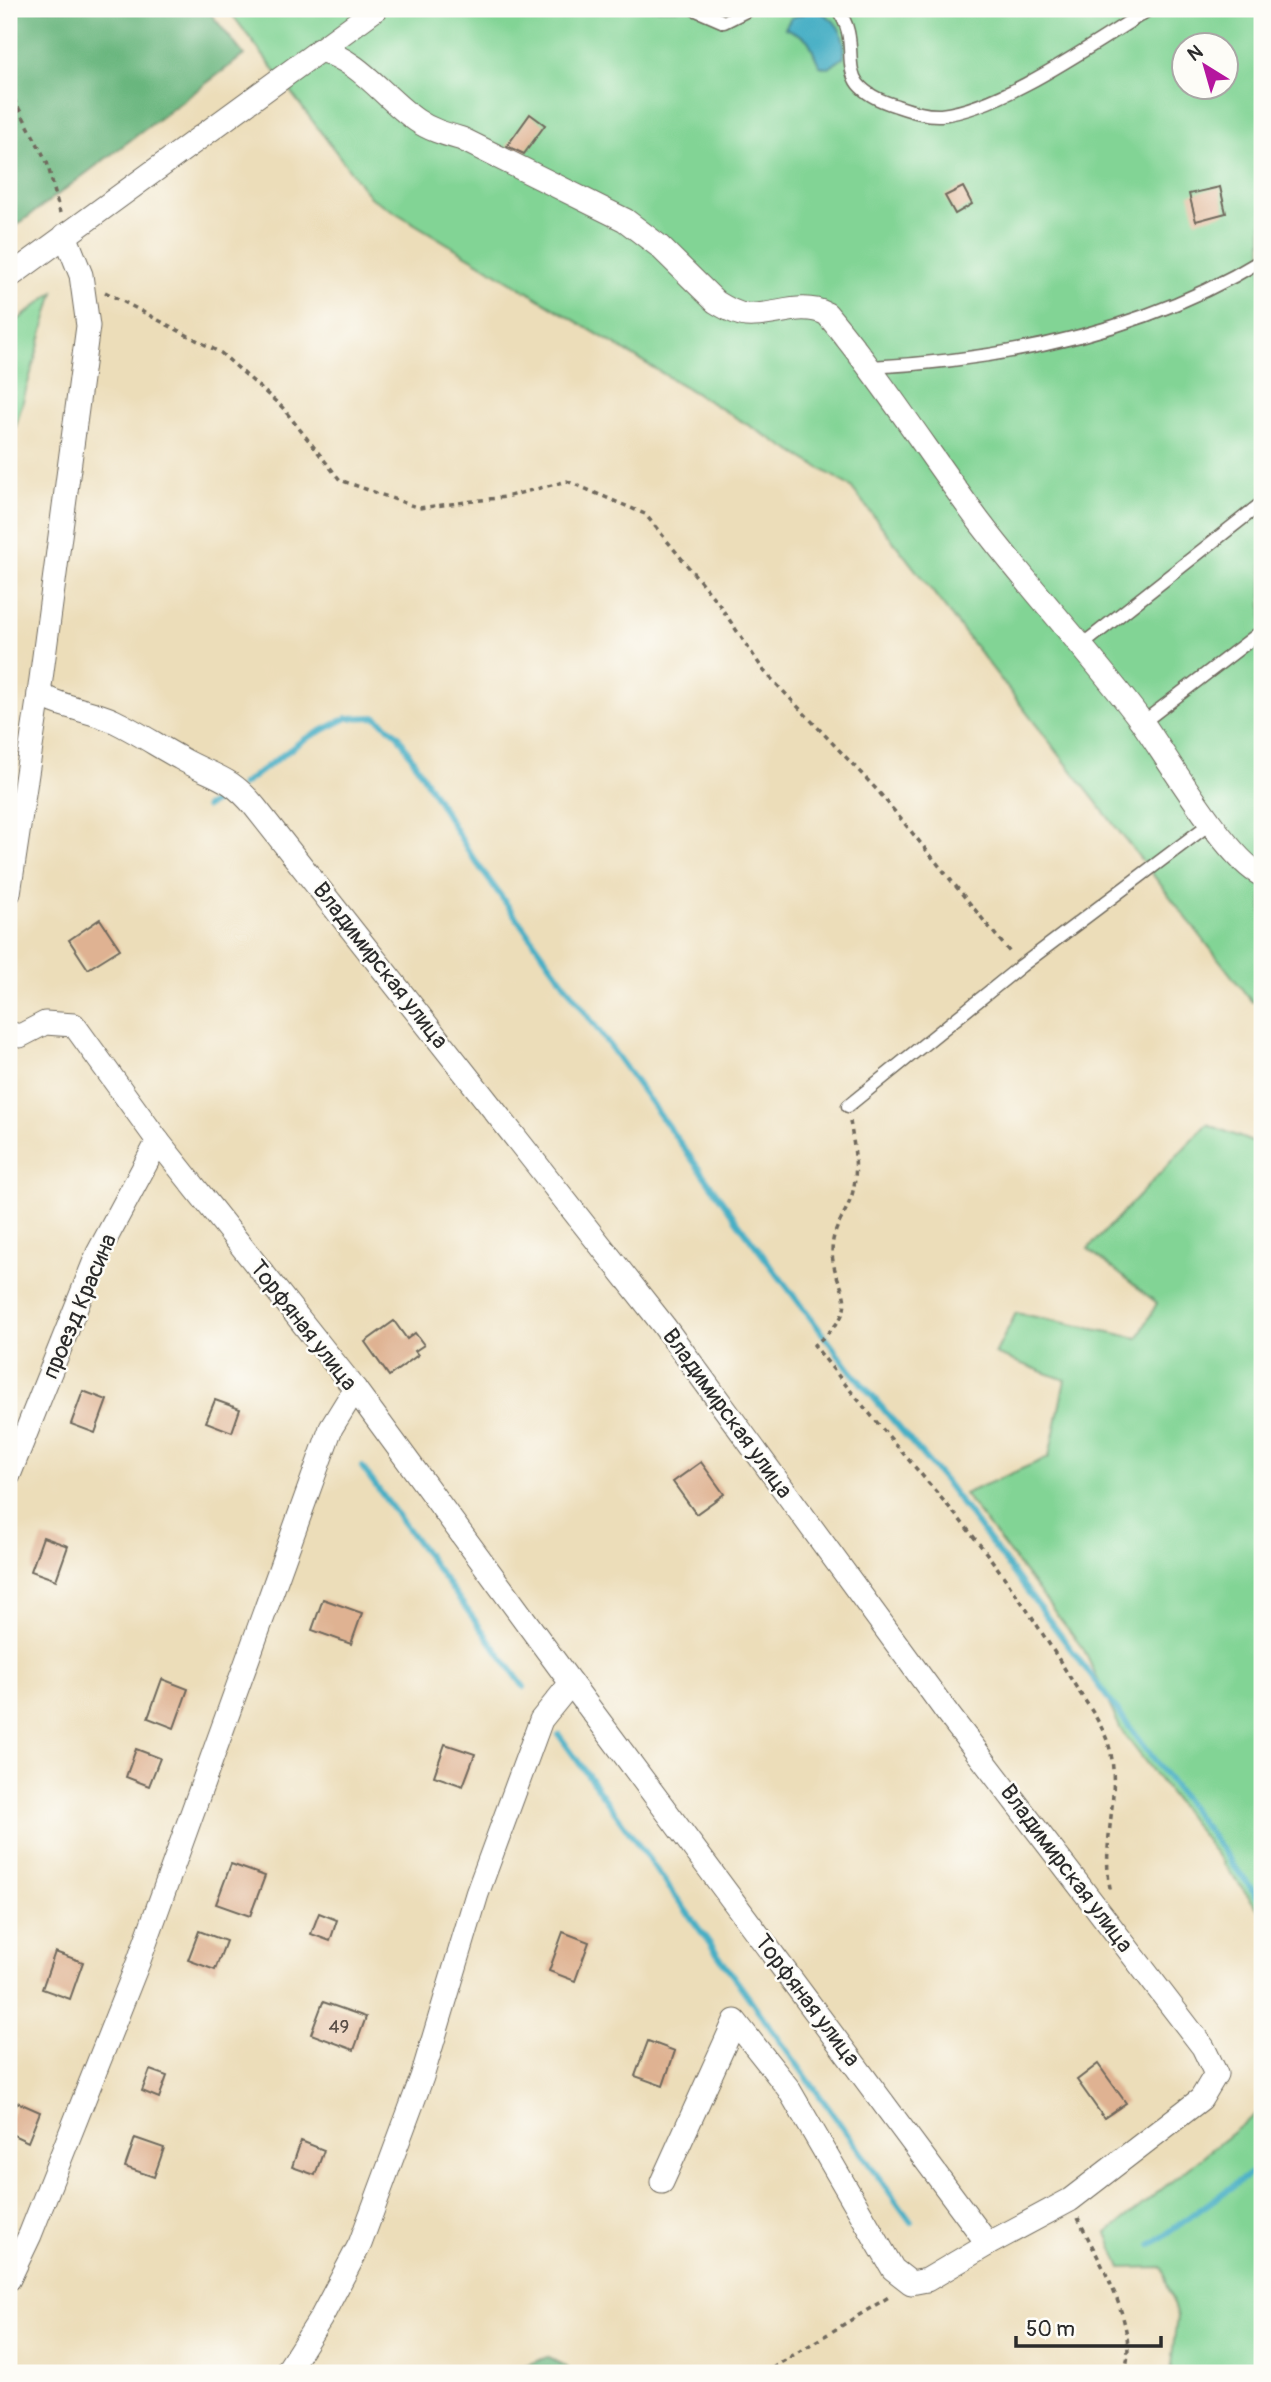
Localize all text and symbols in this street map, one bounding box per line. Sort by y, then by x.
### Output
north arrow [1170,32,1240,102]
text: N [1183,40,1208,67]
street label: Владимирская улица [307,876,455,1054]
street label: проезд Красина [36,1229,123,1383]
street label: Торфяная улица [243,1254,364,1397]
street label: Владимирская улица [656,1322,799,1504]
street label: Владимирская улица [994,1778,1139,1958]
street label: Торфяная улица [748,1928,867,2072]
house number: 49 [329,2015,349,2039]
scale bar [1016,2305,1161,2349]
text: 50 m [1026,2316,1075,2343]

